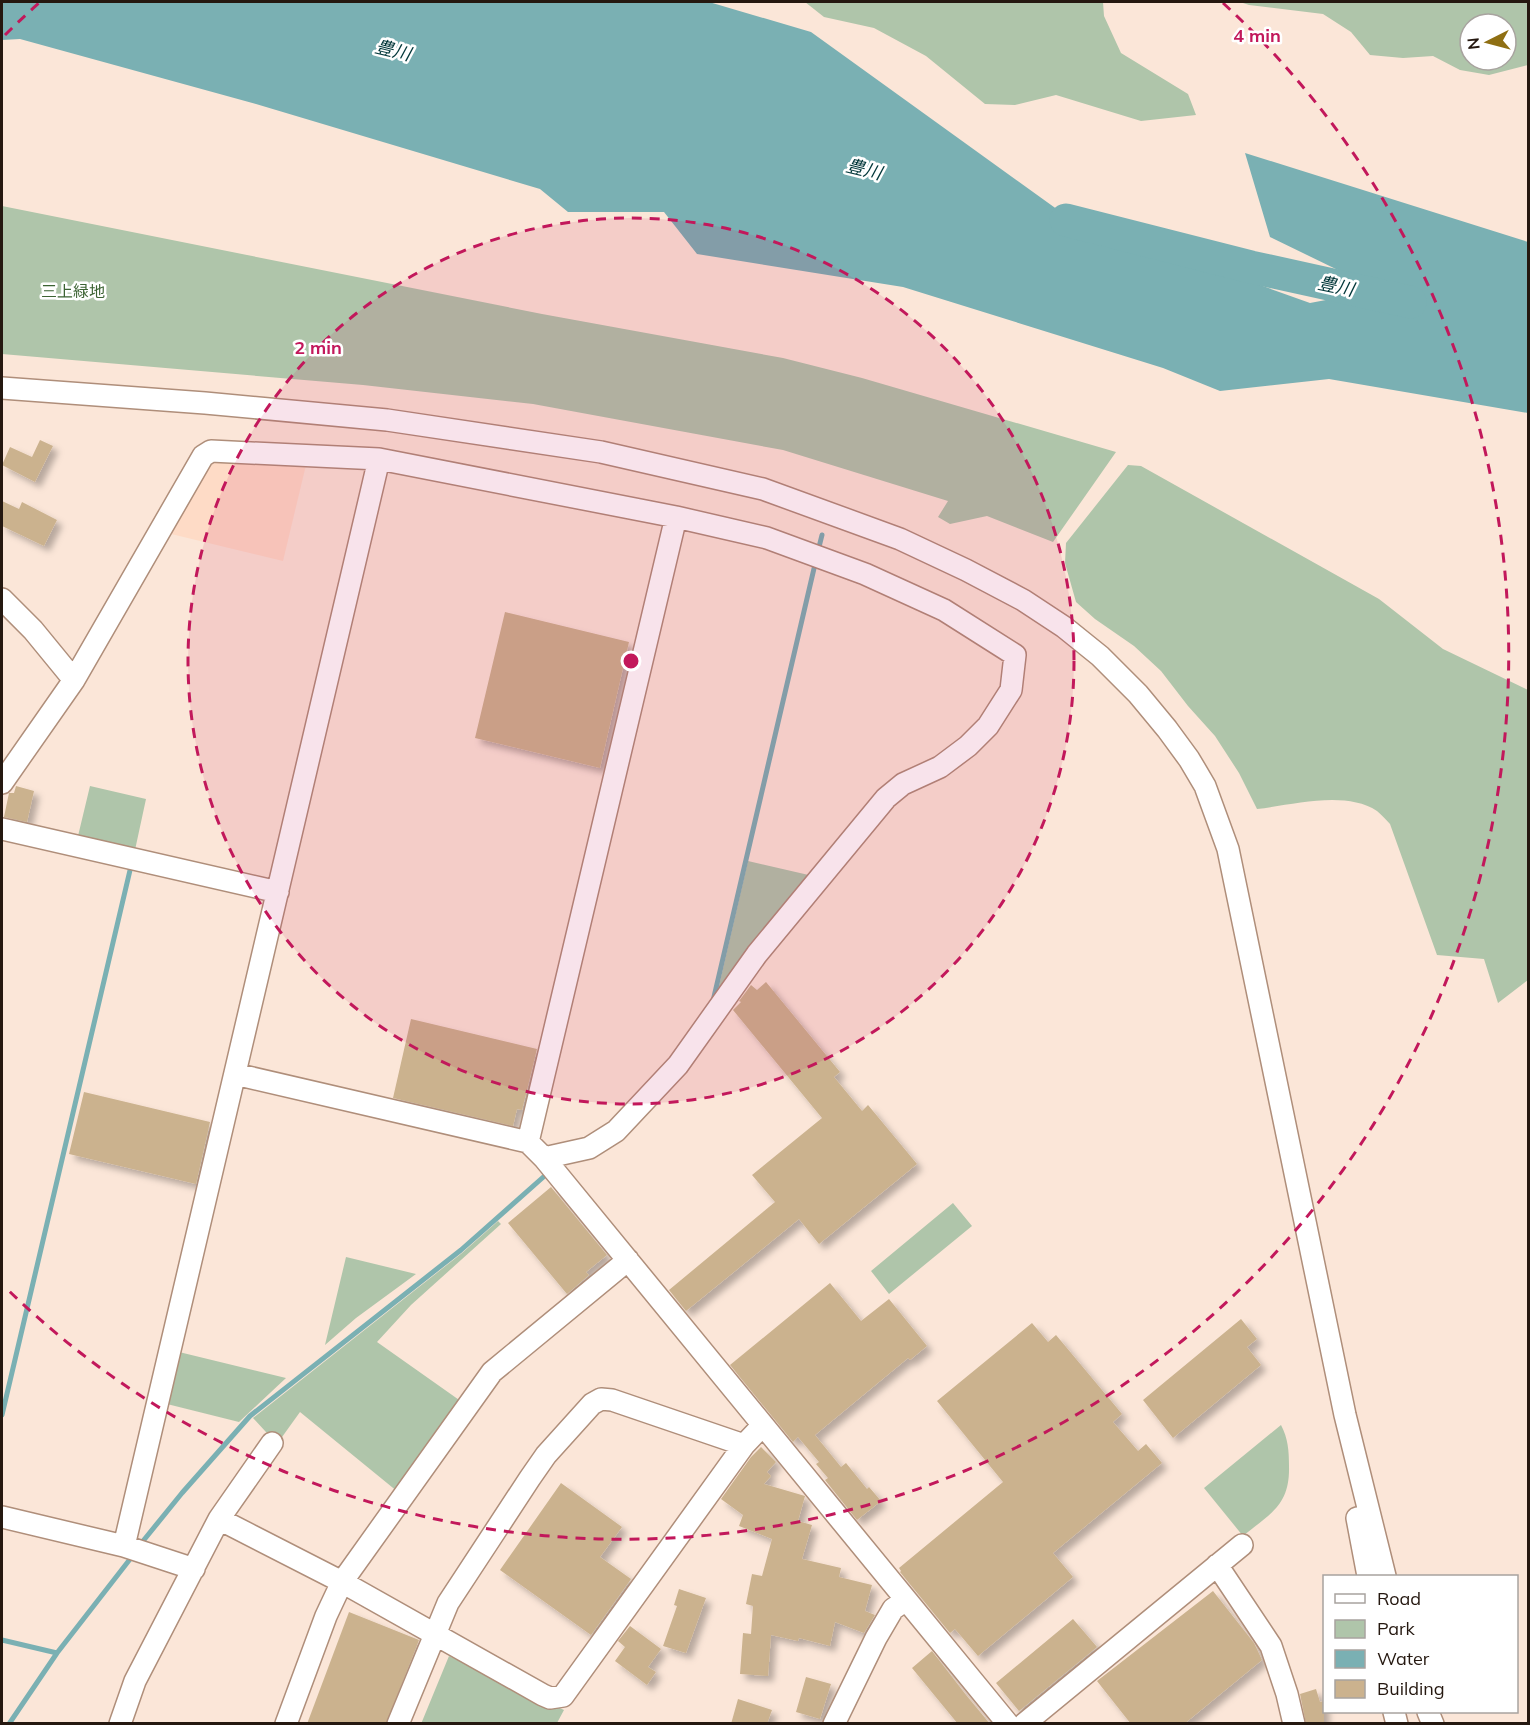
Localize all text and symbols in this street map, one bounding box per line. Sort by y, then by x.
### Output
north arrow [1458,12,1518,72]
text: 4 min [1233,24,1281,47]
water label: 豊川 [373,34,415,66]
text: N [1463,37,1484,51]
water label: 豊川 [844,153,886,185]
water label: 豊川 [1316,271,1358,301]
park label: 三上緑地 [41,281,105,301]
text: 2 min [294,336,342,359]
centre of rings [621,651,641,671]
legend [1323,1575,1518,1713]
text: Road [1377,1587,1421,1610]
text: Park [1377,1617,1416,1640]
text: Water [1377,1647,1430,1670]
text: Building [1377,1677,1445,1700]

